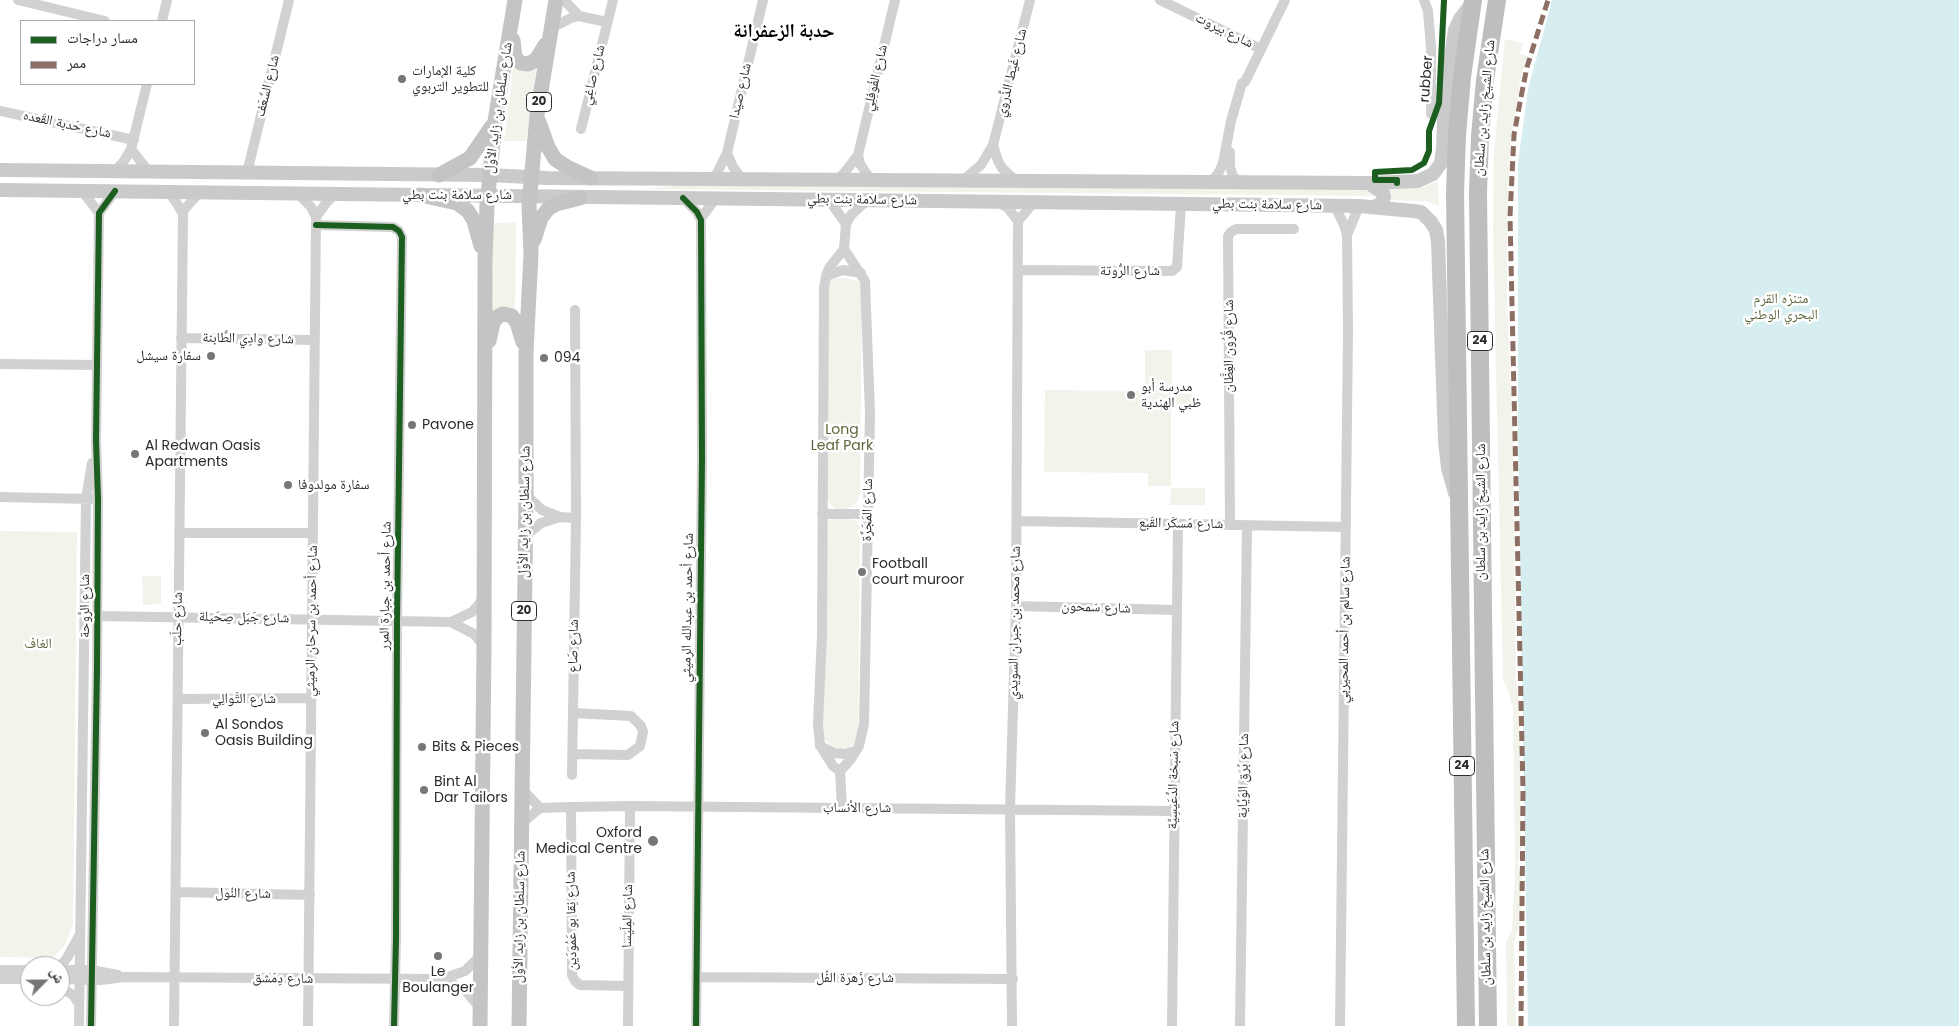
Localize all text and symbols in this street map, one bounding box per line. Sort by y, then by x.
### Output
street label: شارع بيروت [1192,10,1256,52]
legend [20,20,195,85]
district label: حدبة الزعفرانة [733,21,835,43]
text: مسار دراجات [67,27,138,48]
street label: شارع غَيط الذِّروي [993,27,1031,119]
street label: شارع الشيخ زايد بن سلطان [1471,39,1499,177]
street label: شارع سلطان بن زايد الأول [481,41,517,175]
street label: شارع صاغِي [578,43,610,107]
street label: شارع الفُوفِلِي [860,43,892,113]
text: ممر [67,52,86,73]
street label: شارع السَّعَف [252,53,284,119]
street label: rubber [1417,55,1437,103]
street label: شارع صيدا [726,62,756,120]
place label: كلية الإمارات للتطوير التربوي [412,63,489,95]
marker: كلية الإمارات للتطوير التربوي [396,73,408,85]
road number: 20 [526,92,552,111]
street label: شارع حَدبة القَعده [21,107,113,143]
street label: شارع سلامة بنت بطي [402,187,512,203]
street label: شارع سلامة بنت بطي [807,191,917,209]
street label: شارع سلامة بنت بطي [1212,196,1322,214]
street label: شارع الرُّوتة [1100,263,1160,279]
park label: متنزه القرم البحري الوطني [1744,291,1818,324]
street label: شارع قُرُون الغِظَّان [1221,299,1237,393]
street label: شارع وادِي الطَّابنة [202,330,294,348]
road number: 24 [1468,332,1492,351]
place label: سفارة سيشل [136,348,201,364]
marker: سفارة سيشل [205,350,217,362]
place label: 094 [554,350,580,366]
marker: 094 [538,352,550,364]
place label: مدرسة أبو ظبي الهندية [1141,379,1201,412]
marker: مدرسة أبو ظبي الهندية [1125,389,1137,401]
place label: Pavone [422,417,474,433]
marker: Pavone [406,419,418,431]
park label: Long Leaf Park [811,422,873,454]
place label: Al Redwan Oasis Apartments [145,438,260,471]
street label: شارع الشيخ زايد بن سلطان [1473,444,1489,580]
street label: شارع سلطان بن زايد الأول [515,446,535,578]
marker: Al Redwan Oasis Apartments [129,448,141,460]
place label: سفارة مولدوفا [298,477,370,493]
street label: شارع المَجَرَّة [859,478,877,542]
marker: سفارة مولدوفا [282,479,294,491]
street label: شارع مَسكَر القَبع [1139,515,1223,533]
street label: شارع أحمد بن جبارة المرر [376,521,396,651]
street label: شارع أحمد بن عبدالله الرميثي [678,533,698,683]
street label: شارع أحمد بن سرحان الرميثي [302,545,322,697]
street label: شارع محمد بن جبران السويدي [1005,546,1025,700]
place label: Football court muroor [872,556,964,588]
street label: شارع سالم بن أحمد المحيربي [1335,556,1355,704]
marker: Football court muroor [856,566,868,578]
street label: شارع الرَّوحة [77,574,93,638]
street label: شارع حلَب [169,592,187,646]
street label: شارع سَمحون [1061,598,1131,618]
road number: 20 [512,602,536,620]
street label: شارع جَبَل صِحَيلة [199,609,289,627]
street label: شارع صَاع [565,619,583,673]
park label: الغاف [24,636,52,652]
street label: شارع التَّوالِي [212,691,276,707]
place label: Al Sondos Oasis Building [215,717,313,750]
street label: شارع سَبخة الدِّعَيسِيَّة [1165,720,1183,830]
marker: Al Sondos Oasis Building [199,727,211,739]
street label: شارع بُرق الوَيَّاية [1235,733,1253,819]
place label: Bits & Pieces [432,739,519,755]
marker: Bits & Pieces [416,741,428,753]
road number: 24 [1450,756,1474,776]
place label: Bint Al Dar Tailors [434,774,508,806]
marker: Bint Al Dar Tailors [418,784,430,796]
street label: شارع الأنساب [823,800,891,816]
place label: Oxford Medical Centre [536,825,642,858]
marker: Oxford Medical Centre [646,834,660,848]
street label: شارع الشيخ زايد بن سلطان [1476,848,1496,986]
street label: شارع سلطان بن زايد الأول [510,851,530,983]
street label: شارع نِقا بو عَمُودَين [563,871,581,971]
street label: شارع المِلَيسا [619,884,637,948]
street label: شارع النُول [215,885,271,903]
marker: Le Boulanger [432,950,444,962]
north arrow [20,956,70,1006]
place label: Le Boulanger [402,964,474,996]
text: ش [46,965,70,986]
street label: شارع دِمَشق [252,970,314,988]
street label: شارع زَهرة الفُل [816,970,894,986]

